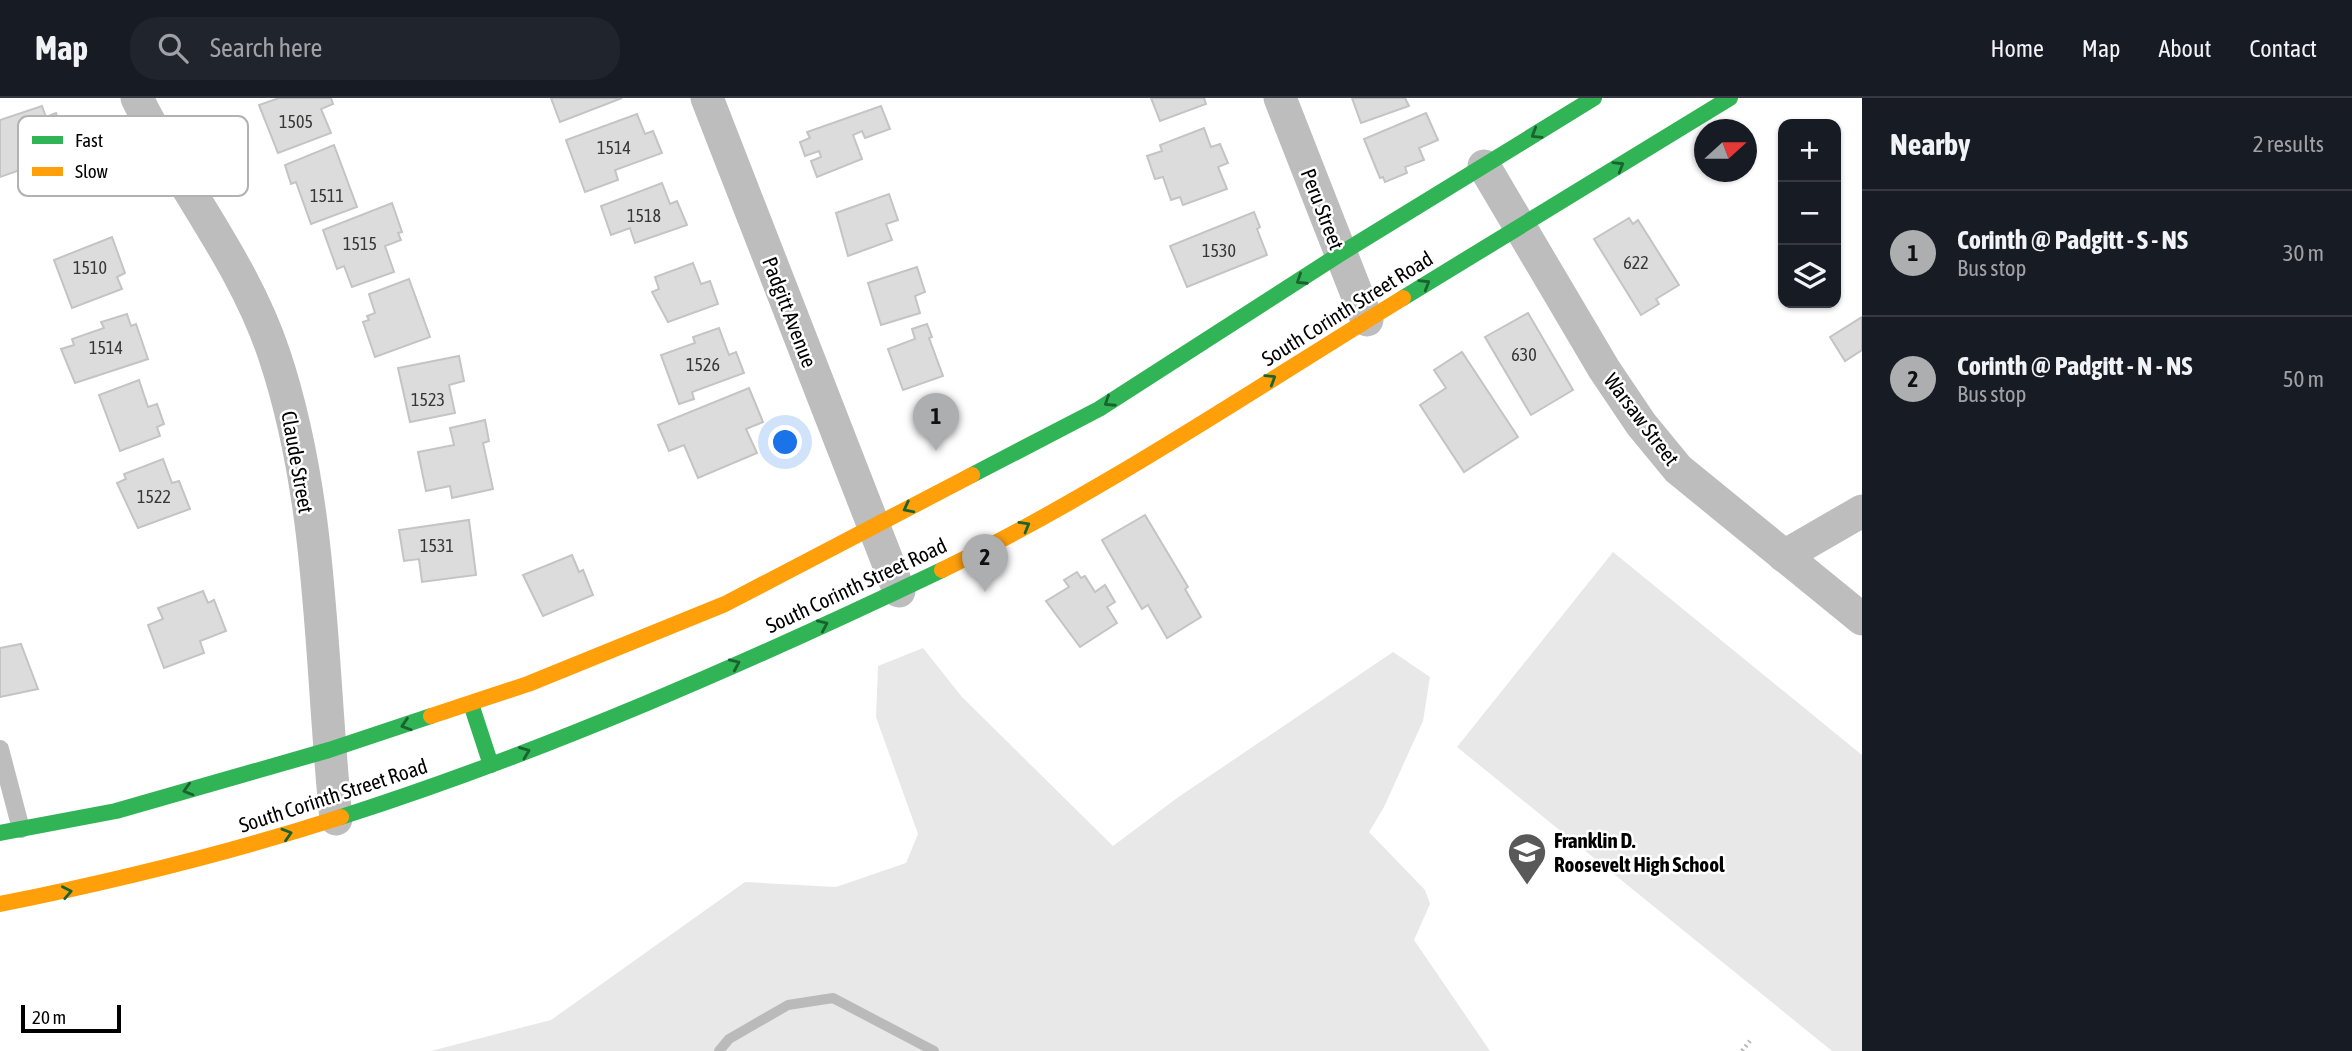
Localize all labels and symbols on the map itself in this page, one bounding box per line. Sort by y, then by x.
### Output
house number: 1505 [279,111,313,132]
legend [18,116,248,196]
north arrow [1694,119,1757,182]
one-way arrow [1530,125,1543,138]
text: Fast [75,129,103,151]
house number: 1514 [597,137,631,158]
text: Slow [75,160,109,182]
one-way arrow [1612,161,1625,174]
street label: Peru Street [1297,165,1349,253]
house number: 1511 [310,185,344,206]
house number: 1518 [627,205,661,226]
house number: 1515 [343,233,377,254]
house number: 1530 [1202,240,1236,261]
street label: South Corinth Street Road [1257,246,1437,370]
house number: 622 [1623,252,1649,273]
street label: Padgitt Avenue [758,253,822,371]
house number: 1510 [73,257,107,278]
one-way arrow [1295,271,1308,284]
one-way arrow [1418,280,1431,293]
house number: 1514 [89,337,123,358]
house number: 630 [1511,344,1537,365]
house number: 1526 [686,354,720,375]
street label: Warsaw Street [1600,368,1684,470]
one-way arrow [1263,375,1276,388]
house number: 1523 [411,389,445,410]
pin: 1 [913,393,959,451]
one-way arrow [1104,394,1117,407]
street label: Claude Street [277,409,319,515]
your location [768,425,802,459]
house number: 1522 [137,486,171,507]
one-way arrow [903,499,915,513]
one-way arrow [1017,521,1030,534]
street label: South Corinth Street Road [762,533,950,637]
pin: 2 [962,534,1008,592]
house number: 1531 [420,535,454,556]
one-way arrow [816,619,828,633]
one-way arrow [728,658,740,672]
one-way arrow [401,717,413,731]
one-way arrow [519,746,531,760]
street label: South Corinth Street Road [236,753,430,837]
one-way arrow [183,782,195,796]
one-way arrow [281,827,293,842]
place label: Franklin D. Roosevelt High School [1554,828,1725,876]
school or university icon: Franklin D. Roosevelt High School [1506,831,1548,886]
one-way arrow [61,885,73,900]
scale bar [21,1002,121,1034]

